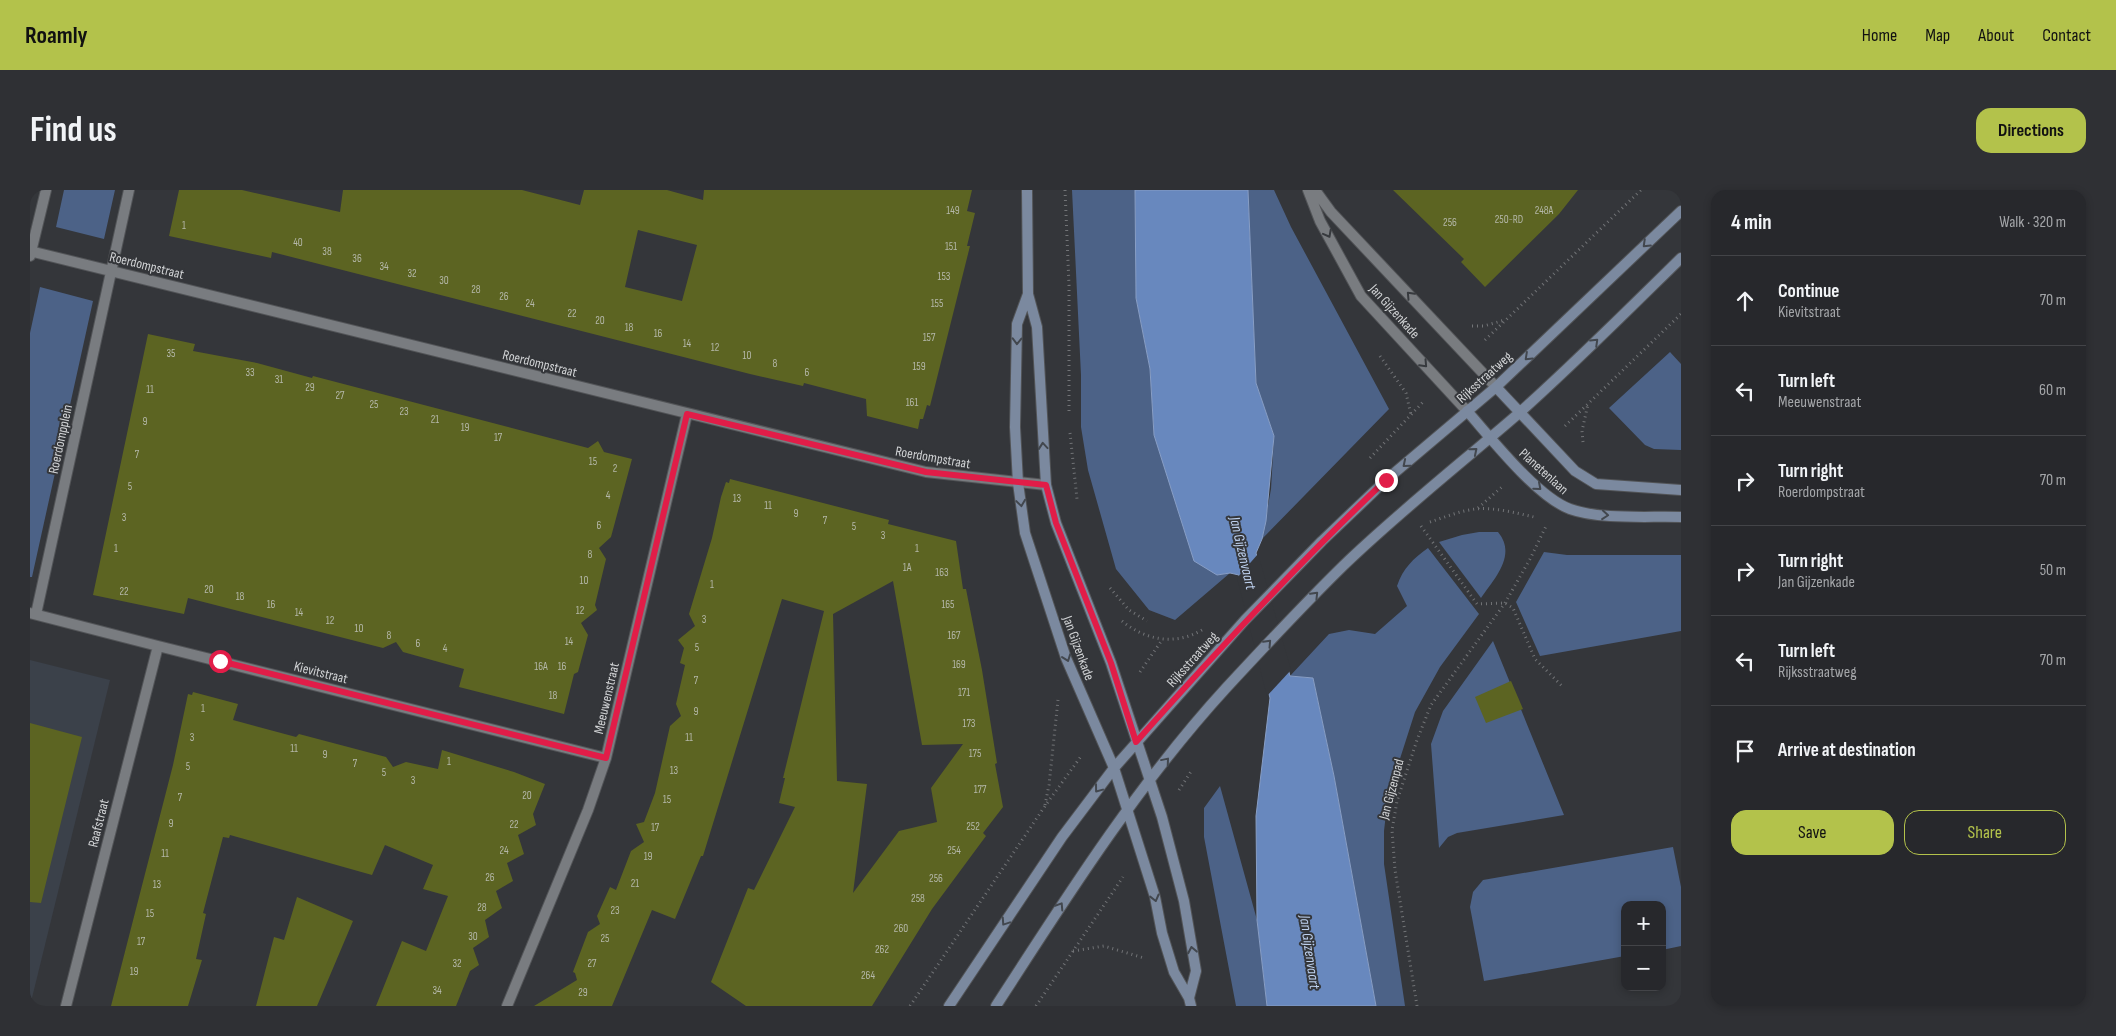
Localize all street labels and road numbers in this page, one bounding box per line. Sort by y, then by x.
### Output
street label: Roerdompstraat [108,248,186,283]
street label: Jan Gijzenkade [1365,280,1423,342]
street label: Roerdompstraat [501,346,579,381]
street label: Rijksstraatweg [1453,348,1516,407]
street label: Roerdompplein [45,403,76,475]
street label: Roerdompstraat [894,443,972,472]
street label: Planetenlaan [1515,445,1572,498]
street label: Jan Gijzenkade [1059,613,1098,683]
street label: Rijksstraatweg [1163,628,1222,691]
street label: Kievitstraat [292,658,350,687]
street label: Meeuwenstraat [590,661,623,736]
street label: Jan Gijzenpad [1375,757,1408,822]
street label: Raafstraat [84,797,113,849]

